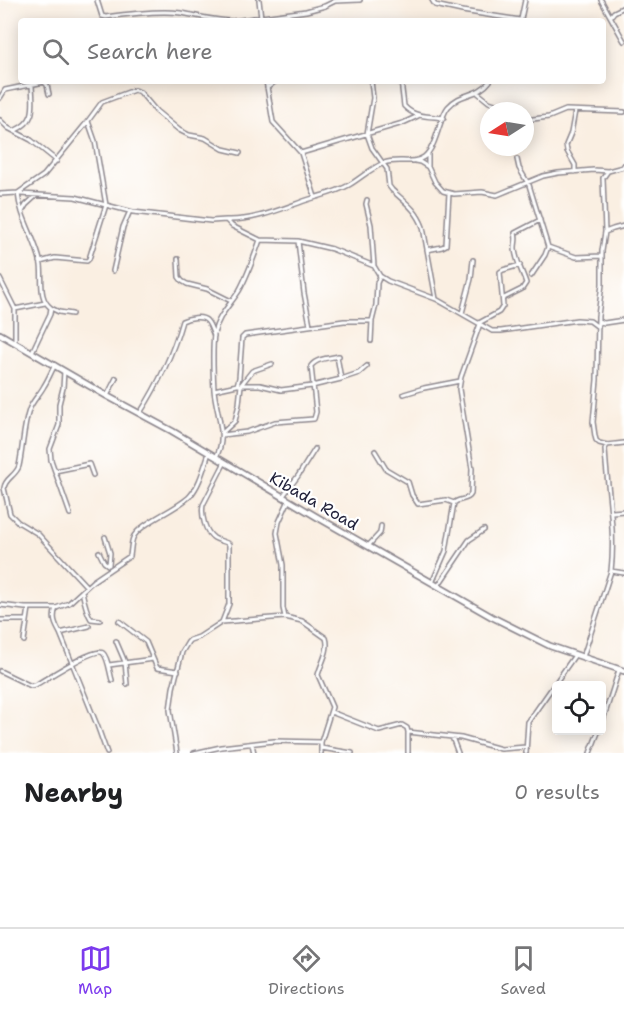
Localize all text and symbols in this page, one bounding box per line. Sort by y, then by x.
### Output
search box [18,18,606,84]
icon: search [39,35,72,68]
text: Search here [87,37,213,66]
north arrow [480,102,534,156]
street label: Kibada Road [266,467,362,535]
map controls [552,681,606,735]
button: locate [552,681,606,735]
text: Nearby [24,775,123,810]
text: 0 results [514,779,600,805]
tab: Map [78,942,112,999]
tab: Directions [268,942,345,999]
tab: Saved [501,942,546,999]

